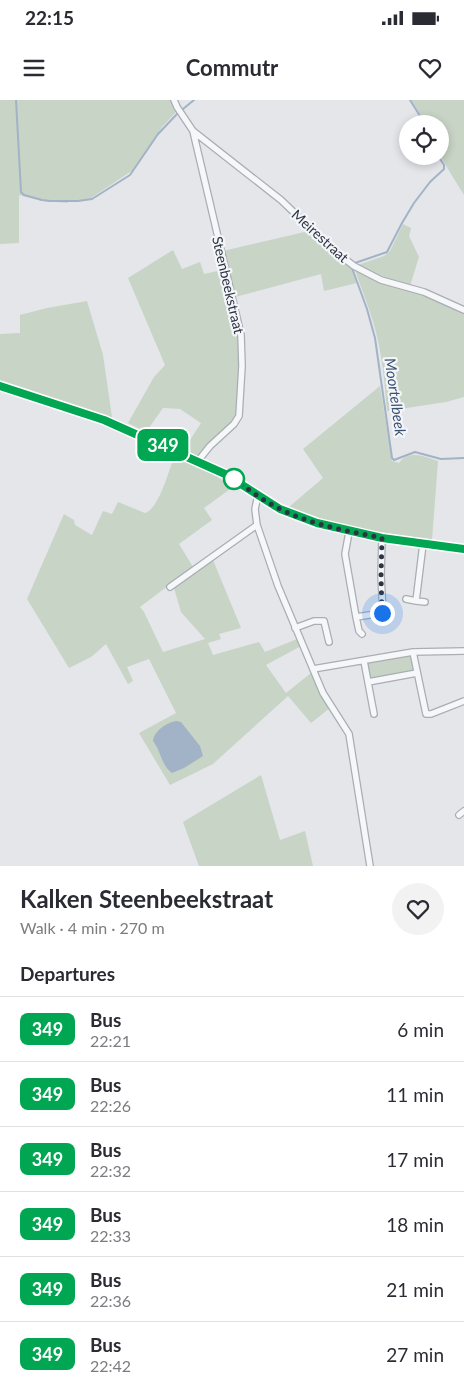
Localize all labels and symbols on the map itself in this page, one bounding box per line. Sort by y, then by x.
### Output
street label: Meirestraat [288,206,352,266]
street label: Steenbeekstraat [209,234,248,335]
water label: Moortelbeek [382,357,410,438]
line badge: 349 [134,429,192,461]
unlabelled marker [223,468,245,490]
your location [370,601,395,626]

